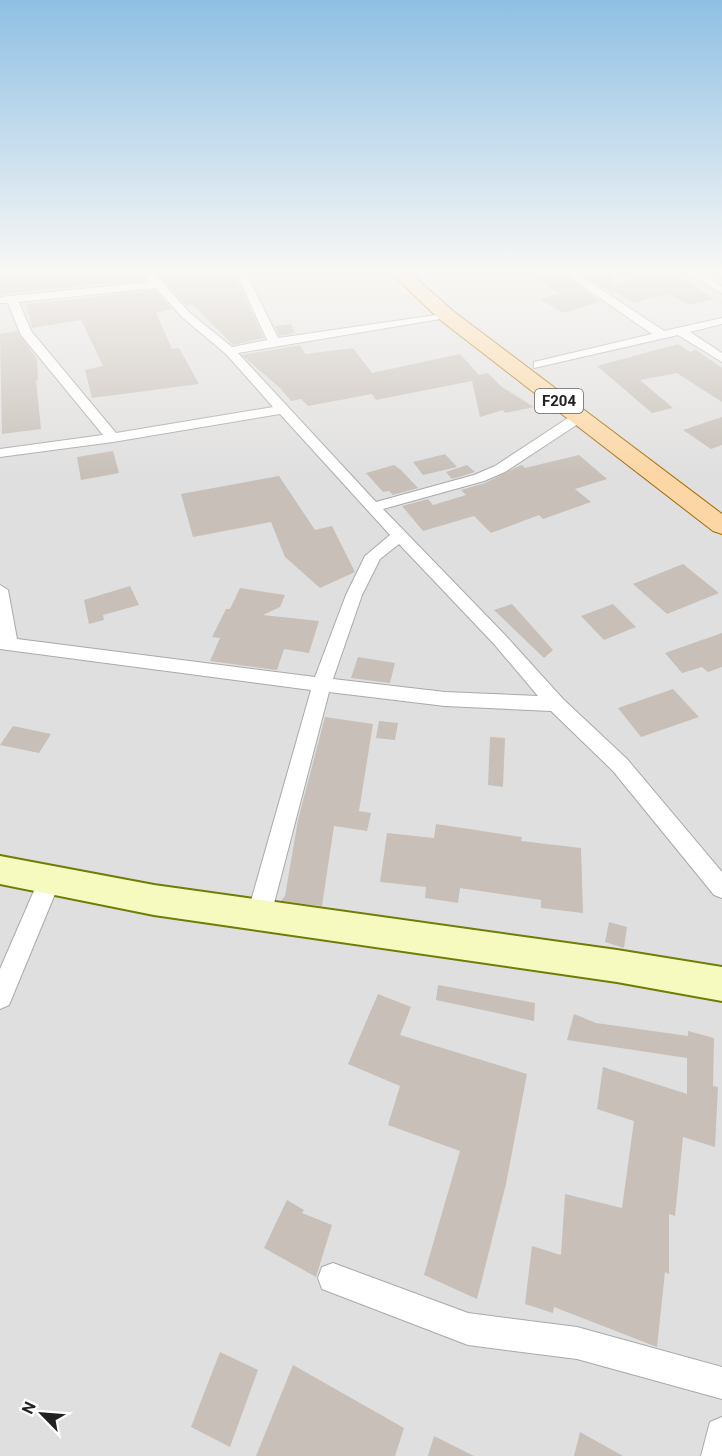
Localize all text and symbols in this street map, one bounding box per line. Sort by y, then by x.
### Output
road number: F204 [535,389,583,413]
north arrow [12,1384,72,1444]
text: N [18,1399,40,1417]

